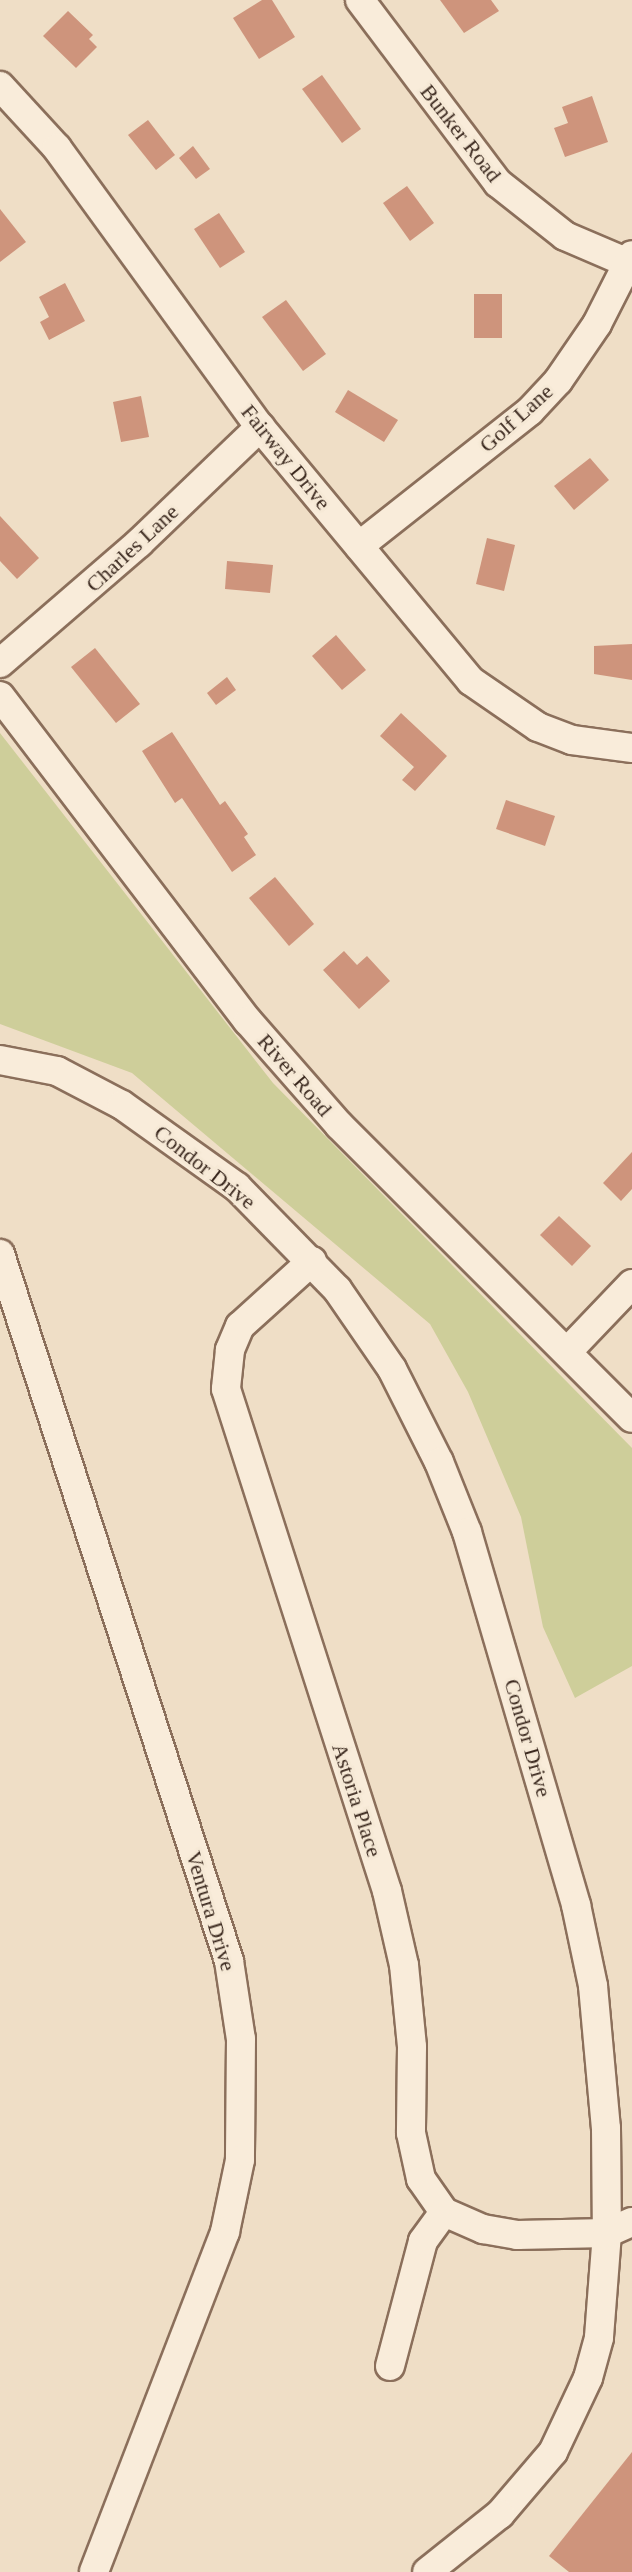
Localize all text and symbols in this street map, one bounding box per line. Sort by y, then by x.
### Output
street label: Bunker Road [415,79,507,187]
street label: Golf Lane [474,378,558,458]
street label: Fairway Drive [236,399,336,515]
street label: Charles Lane [80,499,184,597]
street label: River Road [252,1028,338,1122]
street label: Condor Drive [149,1119,261,1215]
street label: Condor Drive [499,1676,557,1800]
street label: Astoria Place [326,1740,388,1860]
street label: Ventura Drive [180,1848,242,1974]

